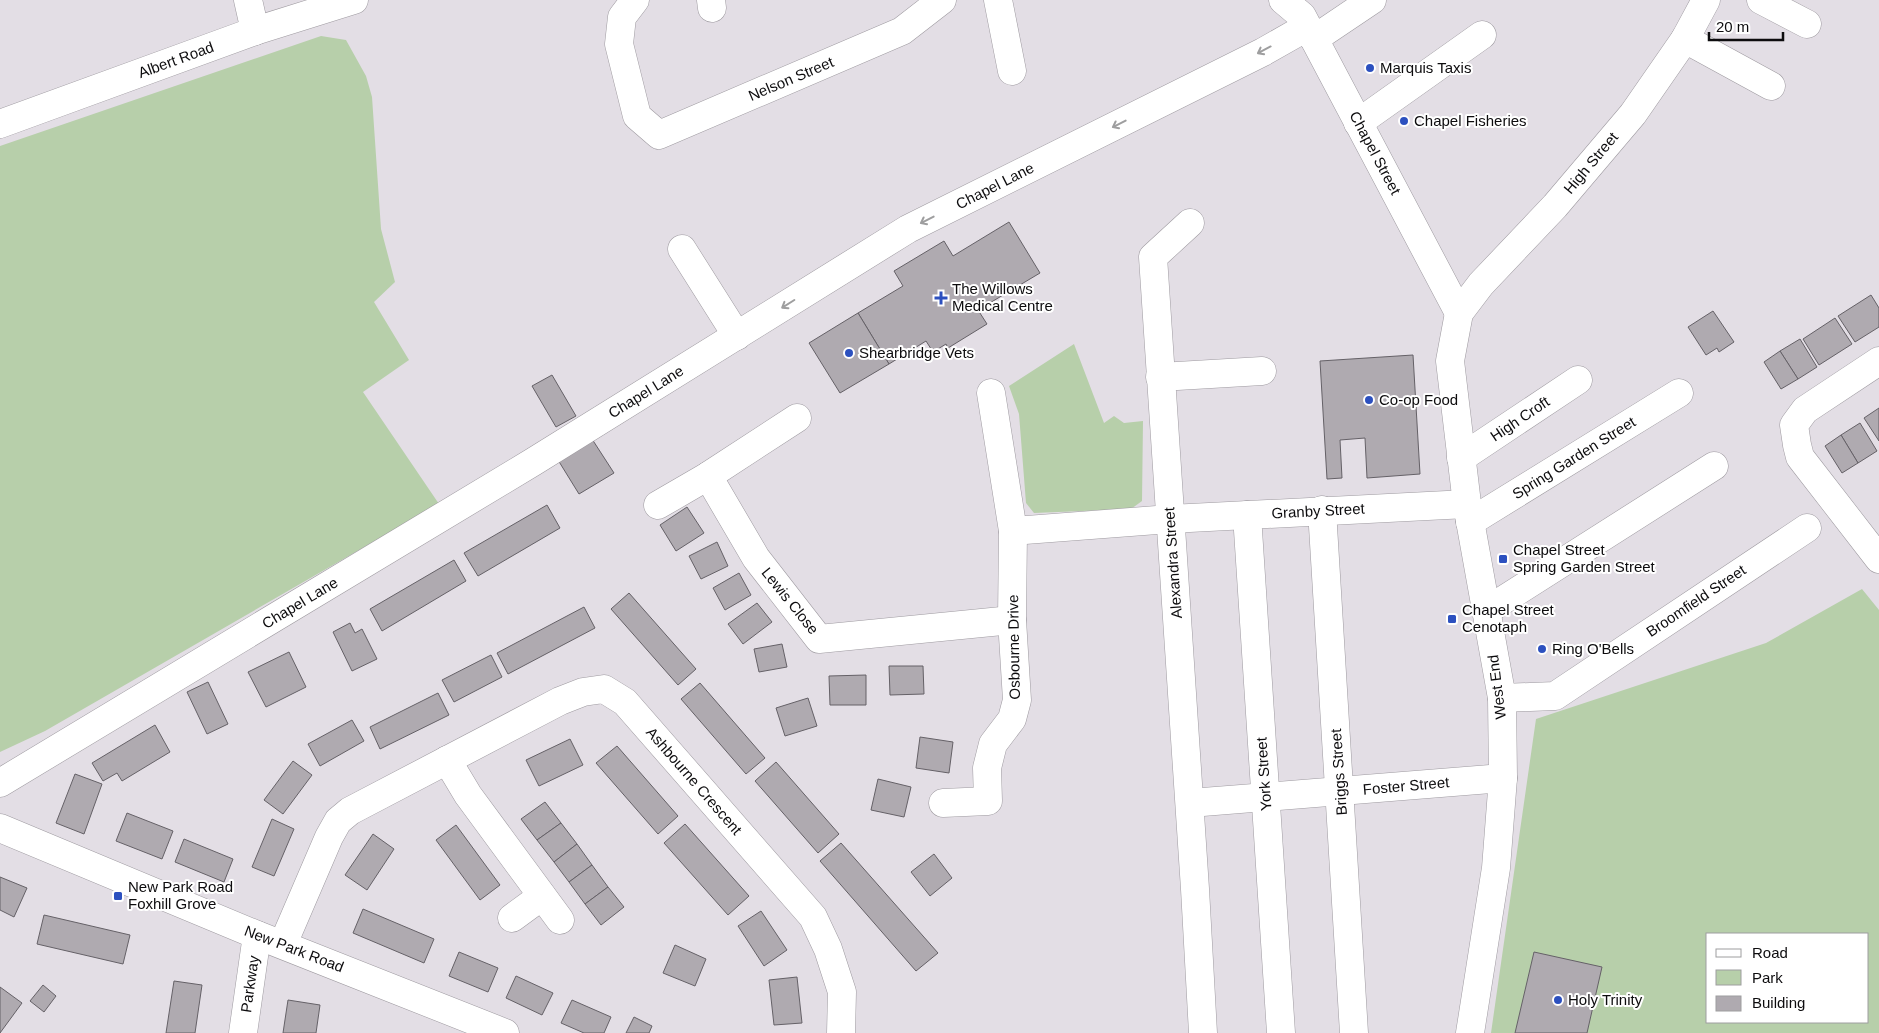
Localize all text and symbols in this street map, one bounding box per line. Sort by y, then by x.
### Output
scale bar [1709,10,1783,42]
text: 20 m [1716,18,1749,35]
street label: Albert Road [136,38,216,81]
one-way arrow [1258,46,1272,56]
street label: Nelson Street [746,53,837,104]
place label: Marquis Taxis [1380,59,1471,76]
marker: Marquis Taxis [1364,62,1376,74]
street label: Chapel Street [1346,108,1405,198]
place label: Chapel Fisheries [1414,112,1527,129]
marker: Chapel Fisheries [1398,115,1410,127]
one-way arrow [1112,119,1127,129]
street label: High Street [1560,128,1622,197]
street label: Chapel Lane [953,159,1037,212]
one-way arrow [920,216,935,225]
place label: The Willows Medical Centre [952,280,1053,314]
marker: The Willows Medical Centre [934,291,948,305]
one-way arrow [782,299,796,309]
place label: Shearbridge Vets [859,344,974,361]
marker: Shearbridge Vets [843,347,855,359]
street label: Chapel Lane [605,362,686,421]
place label: Co-op Food [1379,391,1458,408]
street label: High Croft [1487,392,1553,445]
marker: Co-op Food [1363,394,1375,406]
street label: Spring Garden Street [1509,412,1639,502]
street label: Granby Street [1271,500,1366,521]
street label: Alexandra Street [1160,506,1185,619]
place label: Chapel Street Spring Garden Street [1513,541,1656,575]
marker: Chapel Street Spring Garden Street [1497,553,1509,565]
street label: Broomfield Street [1643,561,1749,640]
street label: Lewis Close [758,564,822,637]
street label: Chapel Lane [259,573,341,632]
street label: Osbourne Drive [1004,594,1023,700]
place label: Chapel Street Cenotaph [1462,601,1555,635]
marker: Chapel Street Cenotaph [1446,613,1458,625]
place label: Ring O'Bells [1552,640,1634,657]
marker: Ring O'Bells [1536,643,1548,655]
street label: West End [1484,654,1509,720]
street label: Ashbourne Crescent [643,723,746,838]
street label: Briggs Street [1327,727,1350,816]
street label: York Street [1252,736,1275,811]
street label: Foster Street [1362,773,1451,798]
place label: New Park Road Foxhill Grove [128,878,233,912]
marker: New Park Road Foxhill Grove [112,890,124,902]
street label: New Park Road [242,922,346,975]
legend [1706,933,1869,1023]
text: Road [1752,944,1788,961]
street label: Parkway [237,954,262,1014]
text: Park [1752,969,1783,986]
place label: Holy Trinity [1568,991,1643,1008]
marker: Holy Trinity [1552,994,1564,1006]
text: Building [1752,994,1805,1011]

